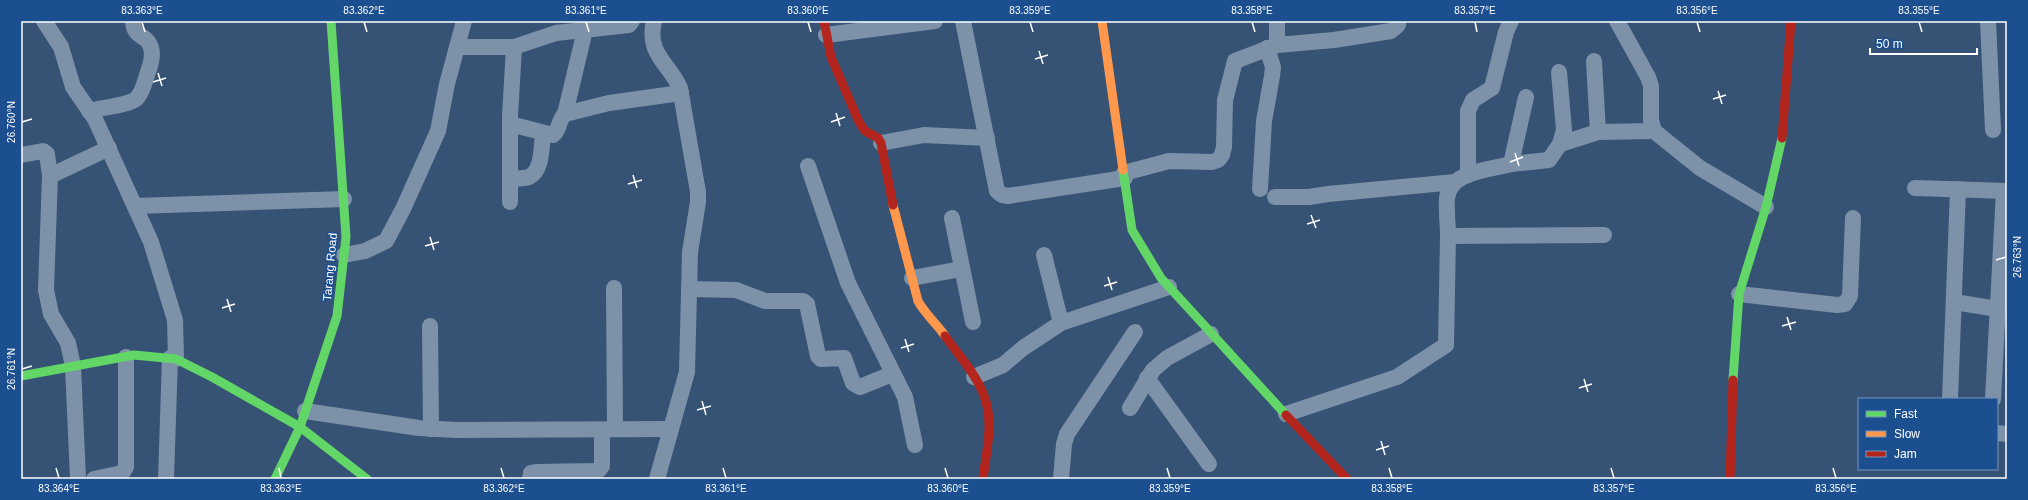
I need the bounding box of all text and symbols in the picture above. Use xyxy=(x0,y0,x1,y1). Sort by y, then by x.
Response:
text: 83.363°E xyxy=(121,5,163,16)
text: 83.362°E xyxy=(343,5,385,16)
text: 83.361°E xyxy=(565,5,607,16)
text: 83.360°E xyxy=(787,5,829,16)
text: 83.359°E xyxy=(1009,5,1051,16)
text: 83.358°E xyxy=(1231,5,1273,16)
text: 83.357°E xyxy=(1454,5,1496,16)
text: 83.356°E xyxy=(1676,5,1718,16)
text: 83.355°E xyxy=(1898,5,1940,16)
scale bar xyxy=(1870,30,1977,56)
text: 50 m xyxy=(1876,37,1903,51)
text: 26.760°N xyxy=(6,101,17,143)
street label: Tarang Road xyxy=(320,232,340,302)
text: 26.763°N xyxy=(2012,236,2023,278)
text: 26.761°N xyxy=(6,348,17,390)
legend xyxy=(1858,398,1998,470)
text: Fast xyxy=(1894,407,1918,421)
text: Slow xyxy=(1894,427,1920,441)
text: Jam xyxy=(1894,447,1917,461)
text: 83.364°E xyxy=(38,483,80,494)
text: 83.363°E xyxy=(260,483,302,494)
text: 83.362°E xyxy=(483,483,525,494)
text: 83.361°E xyxy=(705,483,747,494)
text: 83.360°E xyxy=(927,483,969,494)
text: 83.359°E xyxy=(1149,483,1191,494)
text: 83.358°E xyxy=(1371,483,1413,494)
text: 83.357°E xyxy=(1593,483,1635,494)
text: 83.356°E xyxy=(1815,483,1857,494)

